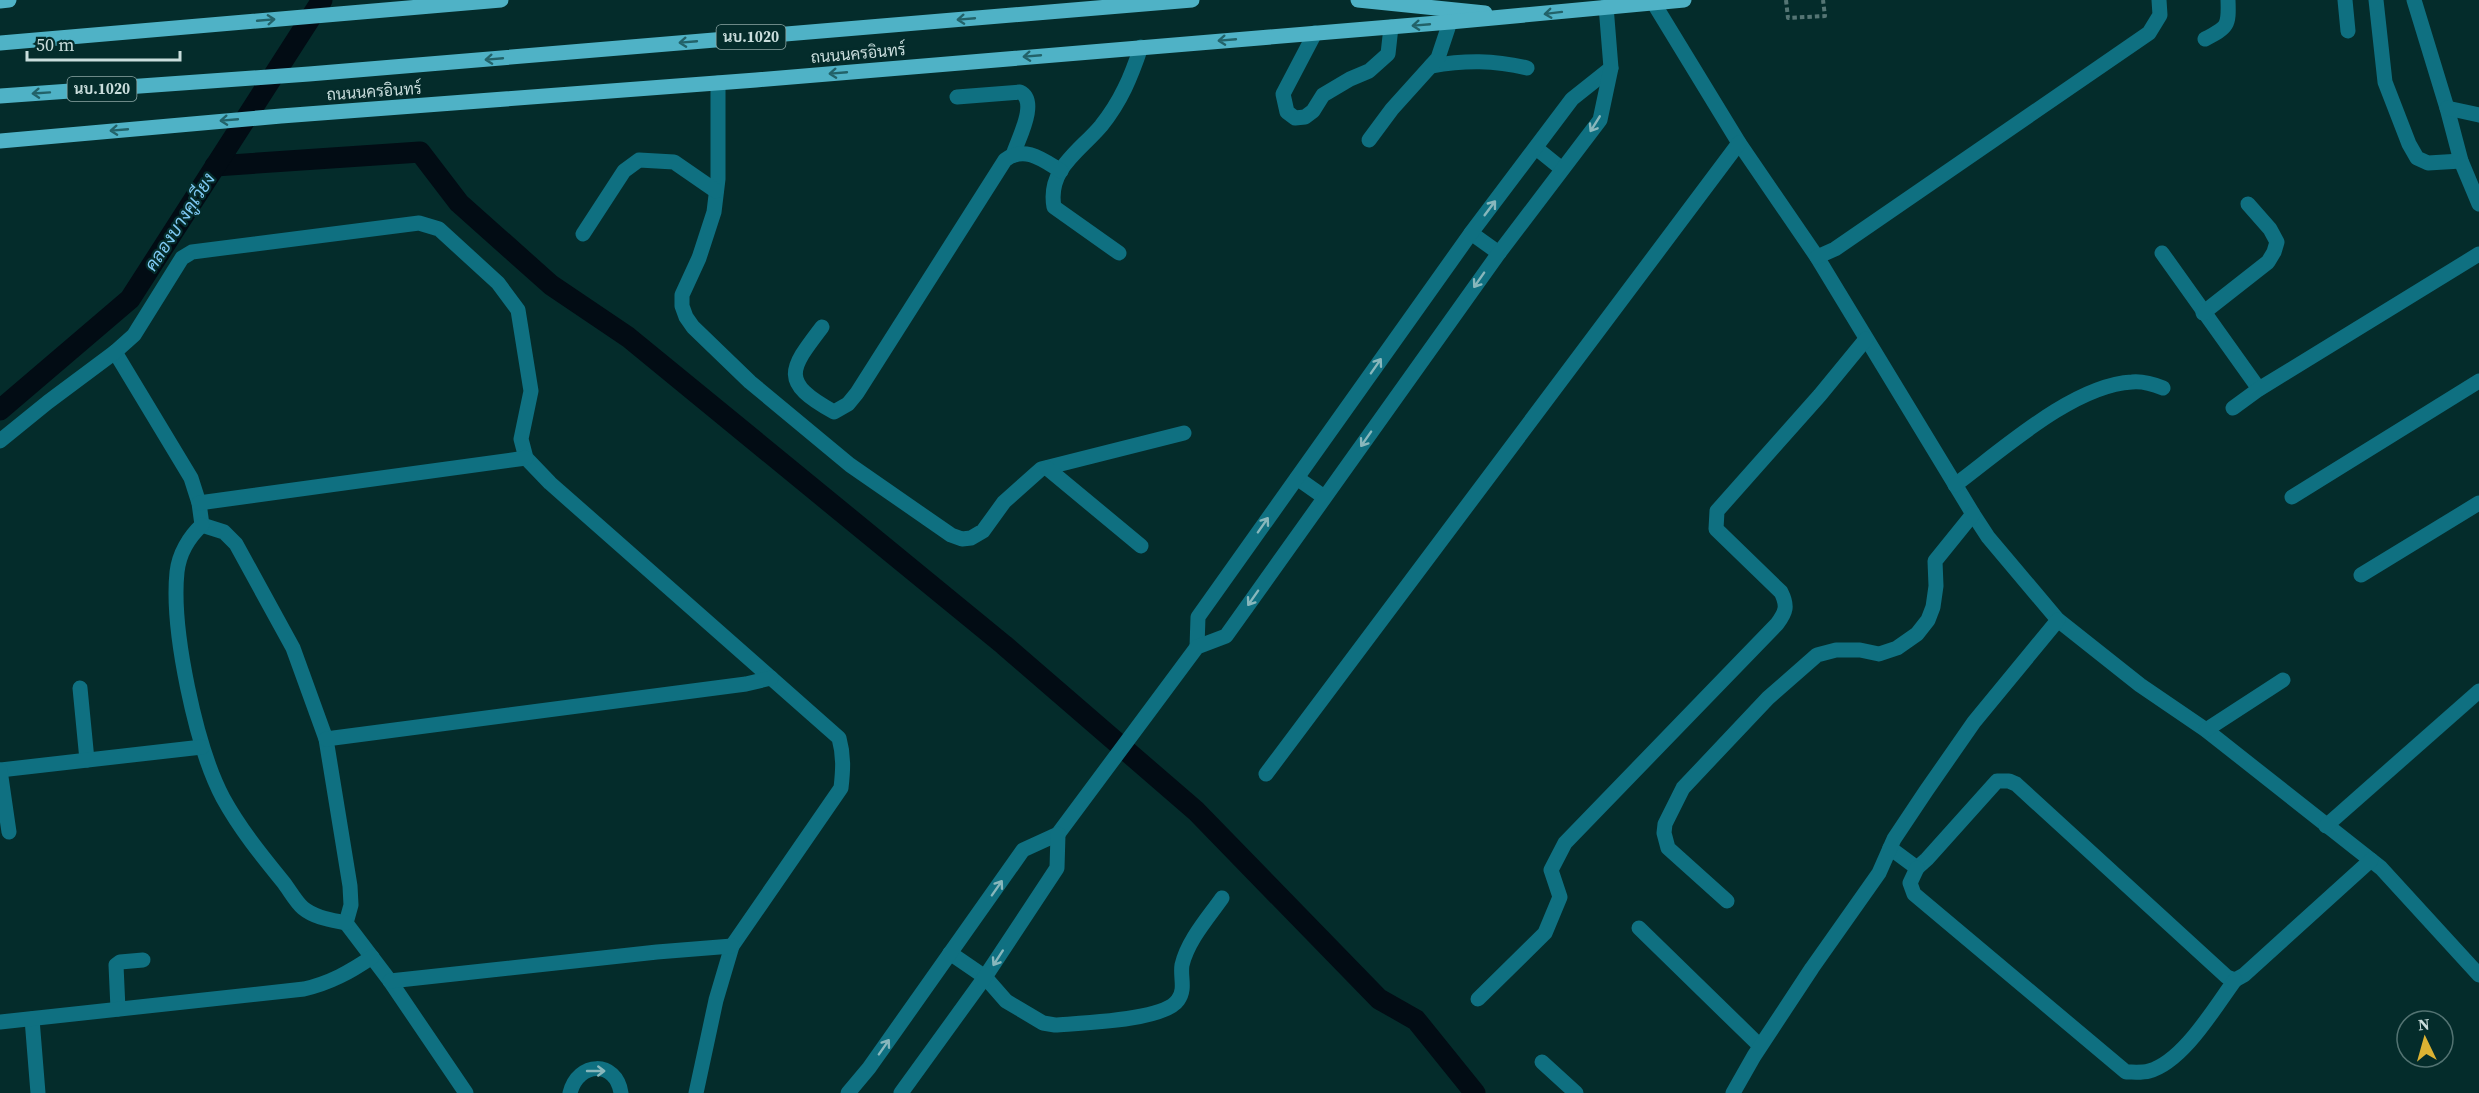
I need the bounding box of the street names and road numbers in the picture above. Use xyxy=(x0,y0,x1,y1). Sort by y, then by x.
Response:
road number: นบ.1020 xyxy=(716,25,786,49)
street label: ถนนนครอินทร์ xyxy=(810,37,907,68)
street label: ถนนนครอินทร์ xyxy=(326,76,422,105)
road number: นบ.1020 xyxy=(68,77,136,101)

